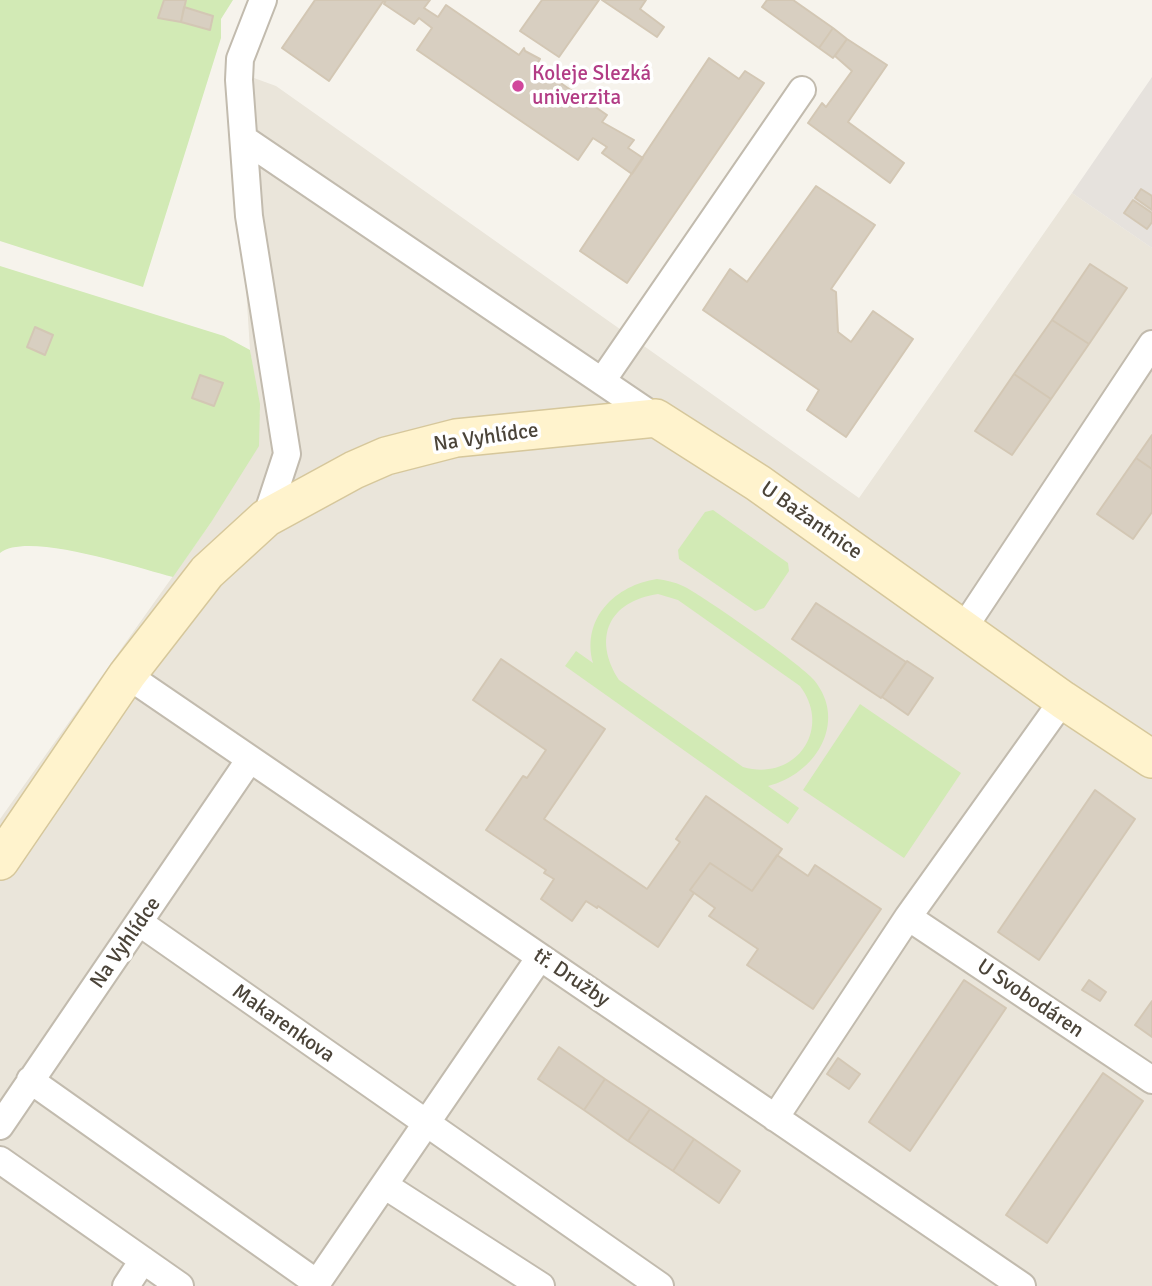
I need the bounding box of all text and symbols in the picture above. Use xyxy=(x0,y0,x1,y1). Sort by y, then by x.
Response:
place label: Koleje Slezká univerzita xyxy=(532,61,651,111)
marker: Koleje Slezká univerzita xyxy=(510,78,526,94)
street label: Na Vyhlídce xyxy=(432,418,540,458)
street label: U Bažantnice xyxy=(755,477,867,565)
street label: Na Vyhlídce xyxy=(85,893,167,993)
street label: tř. Družby xyxy=(528,943,614,1013)
street label: U Svobodáren xyxy=(972,954,1088,1044)
street label: Makarenkova xyxy=(227,980,339,1068)

